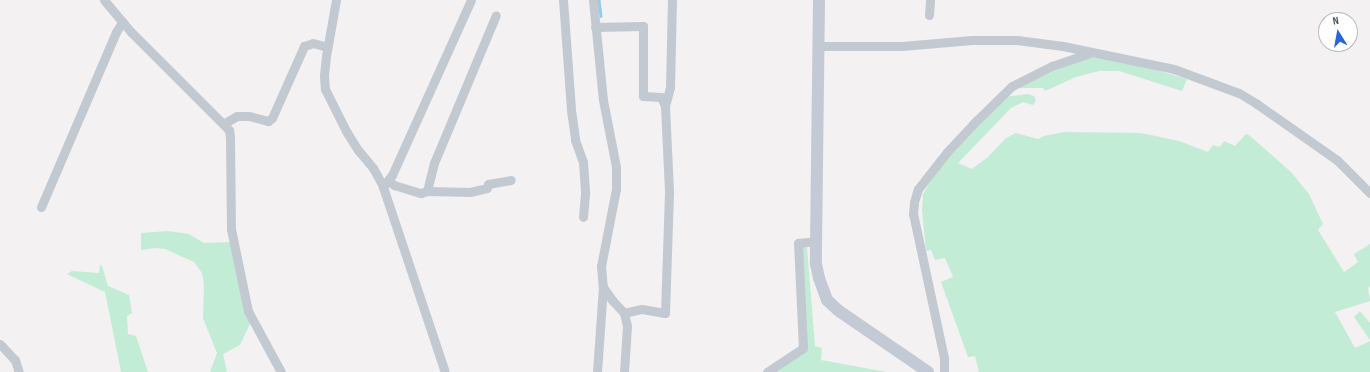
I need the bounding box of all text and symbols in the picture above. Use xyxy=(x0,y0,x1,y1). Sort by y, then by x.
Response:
north arrow xyxy=(1318,12,1358,52)
text: N xyxy=(1332,14,1340,28)

